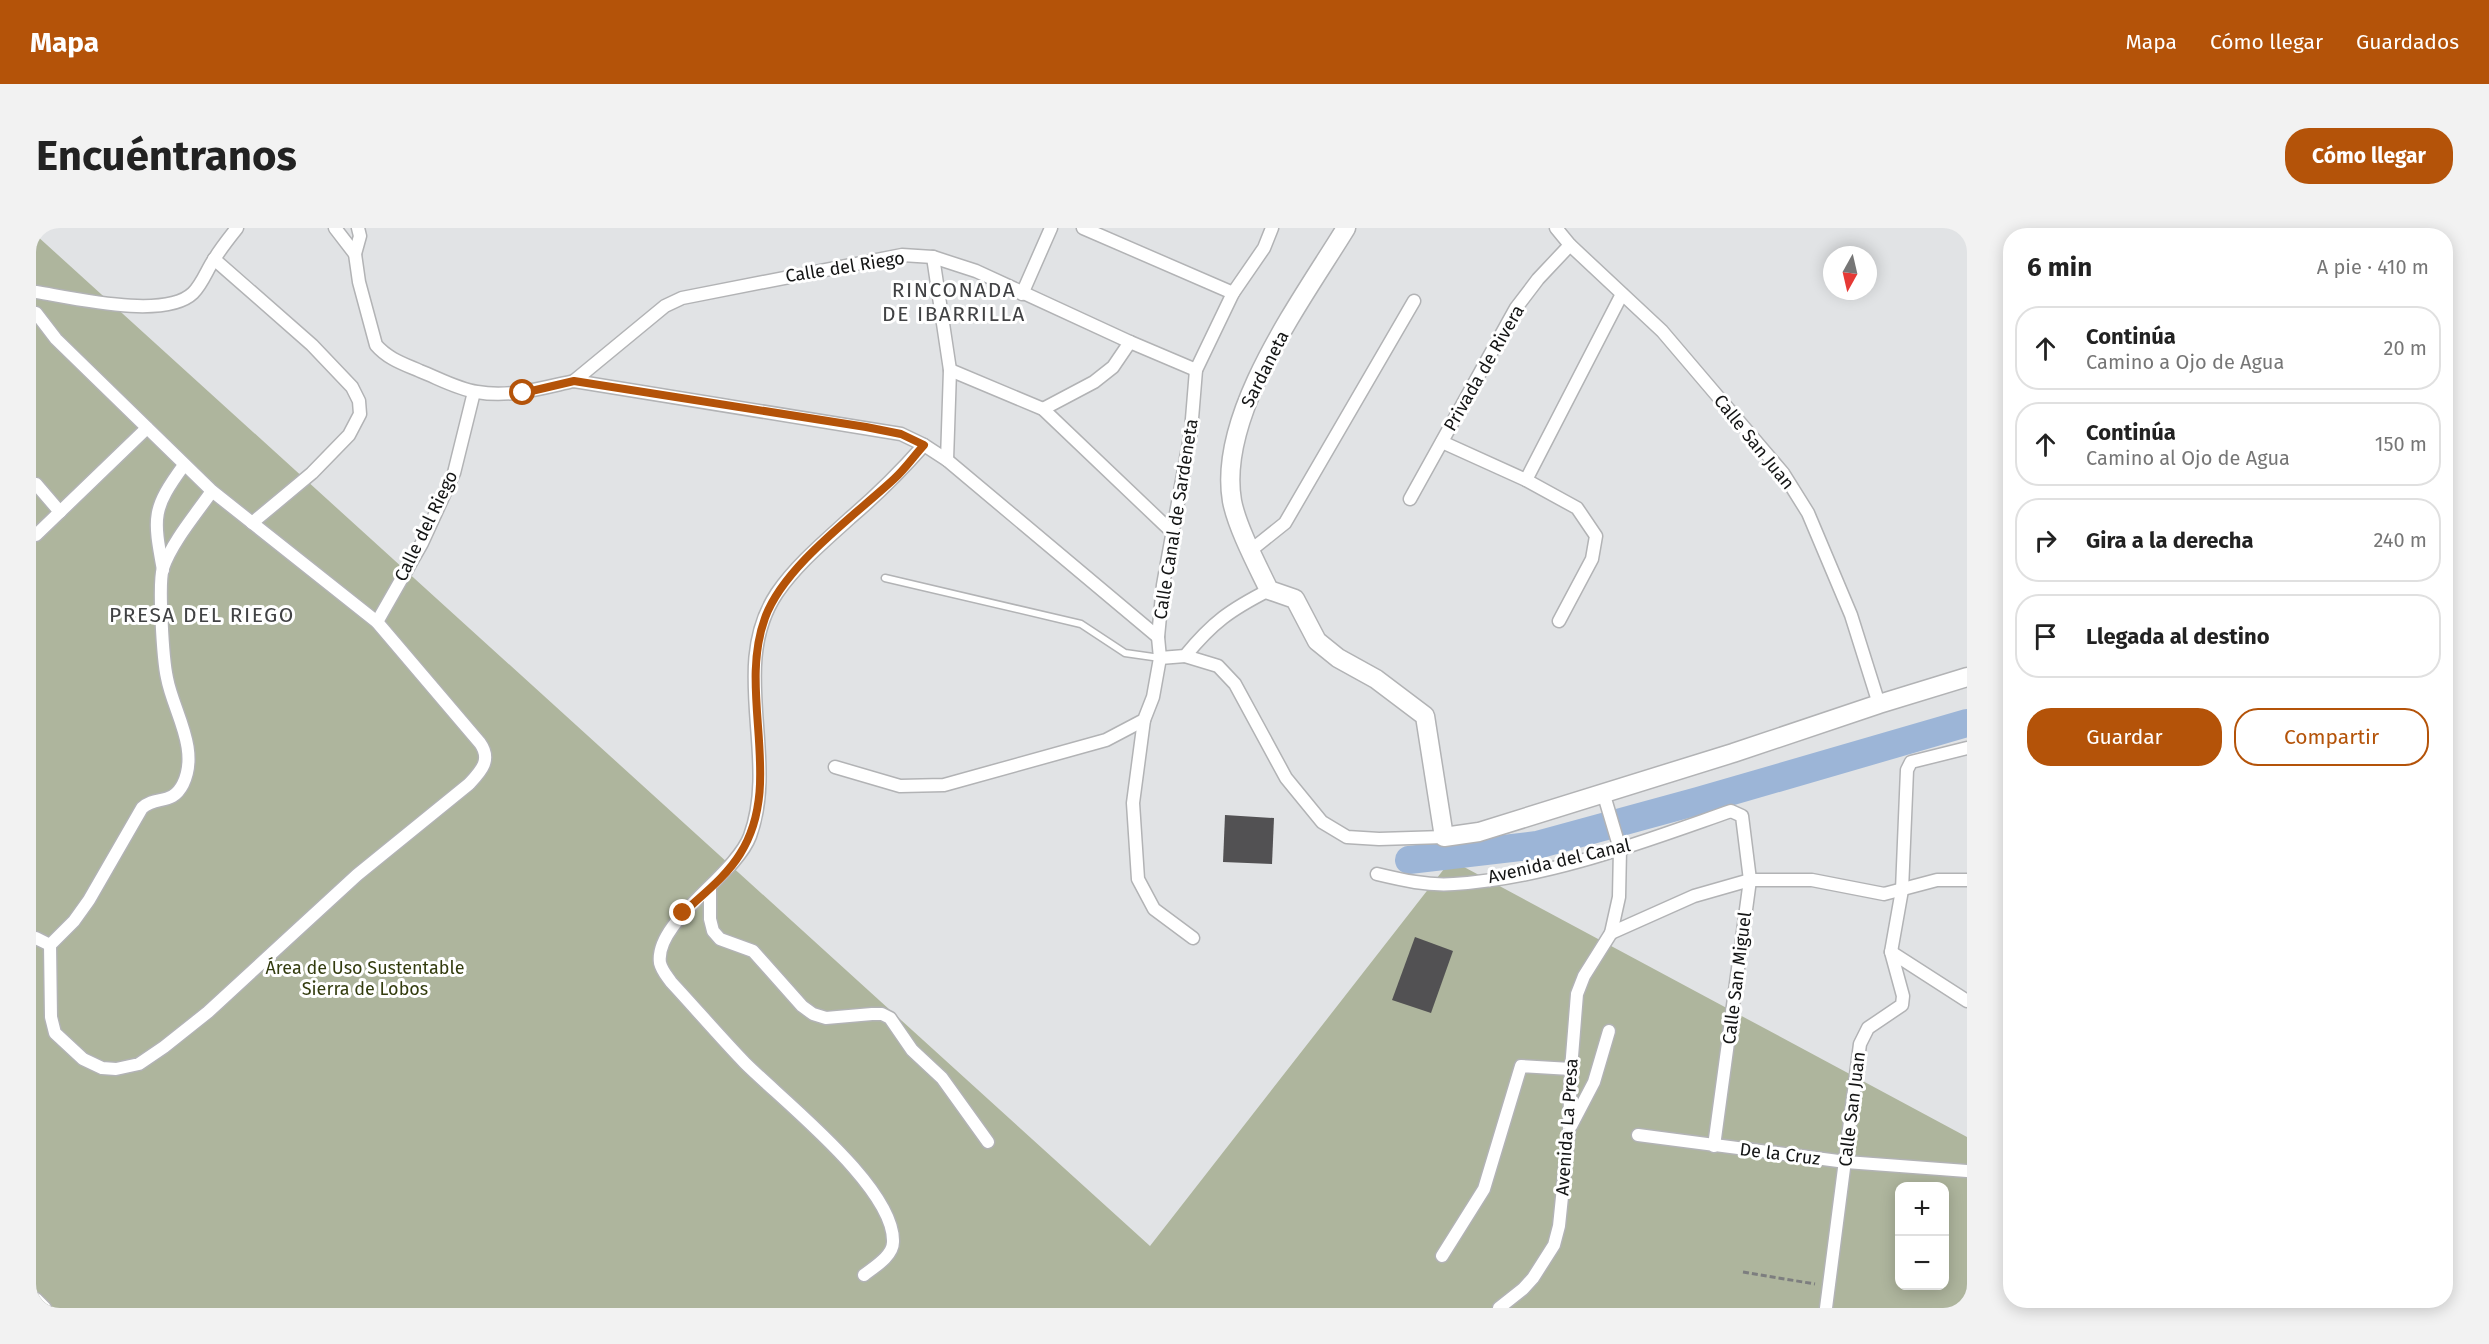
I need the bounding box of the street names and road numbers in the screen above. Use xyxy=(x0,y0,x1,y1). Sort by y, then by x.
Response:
street label: Calle del Riego xyxy=(784,247,906,287)
street label: Privada de Rivera xyxy=(1439,301,1529,435)
street label: Sardaneta xyxy=(1236,327,1294,411)
street label: Calle San Juan xyxy=(1709,390,1799,494)
street label: Calle Canal de Sardeneta xyxy=(1149,417,1203,621)
street label: Calle del Riego xyxy=(390,467,462,585)
street label: Avenida del Canal xyxy=(1486,834,1632,888)
street label: Calle San Miguel xyxy=(1718,911,1756,1045)
street label: Calle San Juan xyxy=(1834,1050,1870,1168)
street label: Avenida La Presa xyxy=(1551,1058,1583,1196)
street label: De la Cruz xyxy=(1738,1138,1822,1170)

